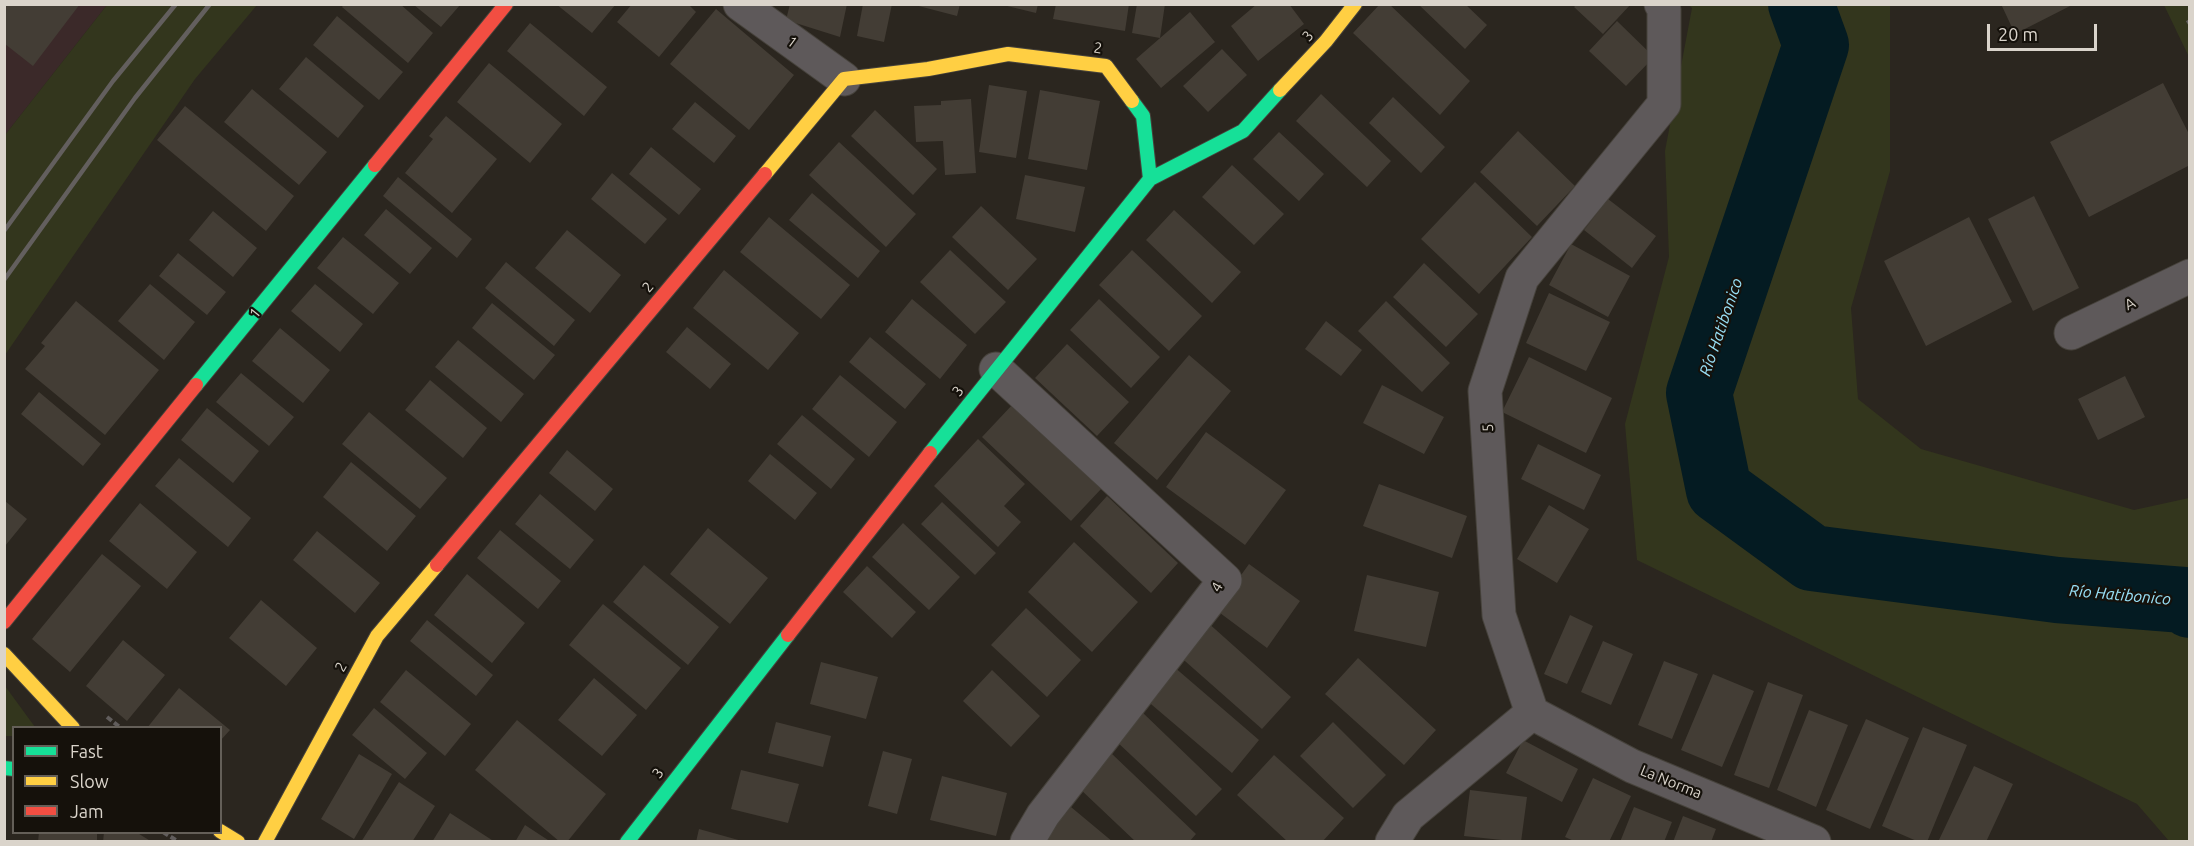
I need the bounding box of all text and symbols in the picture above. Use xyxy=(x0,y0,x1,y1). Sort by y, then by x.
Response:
scale bar xyxy=(1990,12,2100,50)
text: 20 m xyxy=(1998,24,2038,44)
street label: 3 xyxy=(1298,27,1318,45)
street label: 1 xyxy=(783,32,801,52)
street label: 2 xyxy=(1092,38,1104,58)
water label: Río Hatibonico xyxy=(1695,276,1747,378)
street label: 2 xyxy=(638,278,658,296)
street label: A xyxy=(2122,294,2138,314)
street label: 1 xyxy=(245,304,265,322)
street label: 3 xyxy=(948,382,968,400)
street label: 5 xyxy=(1479,423,1497,433)
street label: 4 xyxy=(1207,579,1227,595)
water label: Río Hatibonico xyxy=(2068,581,2172,609)
street label: 2 xyxy=(331,659,351,675)
legend xyxy=(12,726,222,834)
text: Fast xyxy=(70,741,103,761)
street label: La Norma xyxy=(1638,762,1704,802)
street label: 3 xyxy=(648,764,668,782)
text: Slow xyxy=(70,771,109,791)
text: Jam xyxy=(70,801,104,821)

